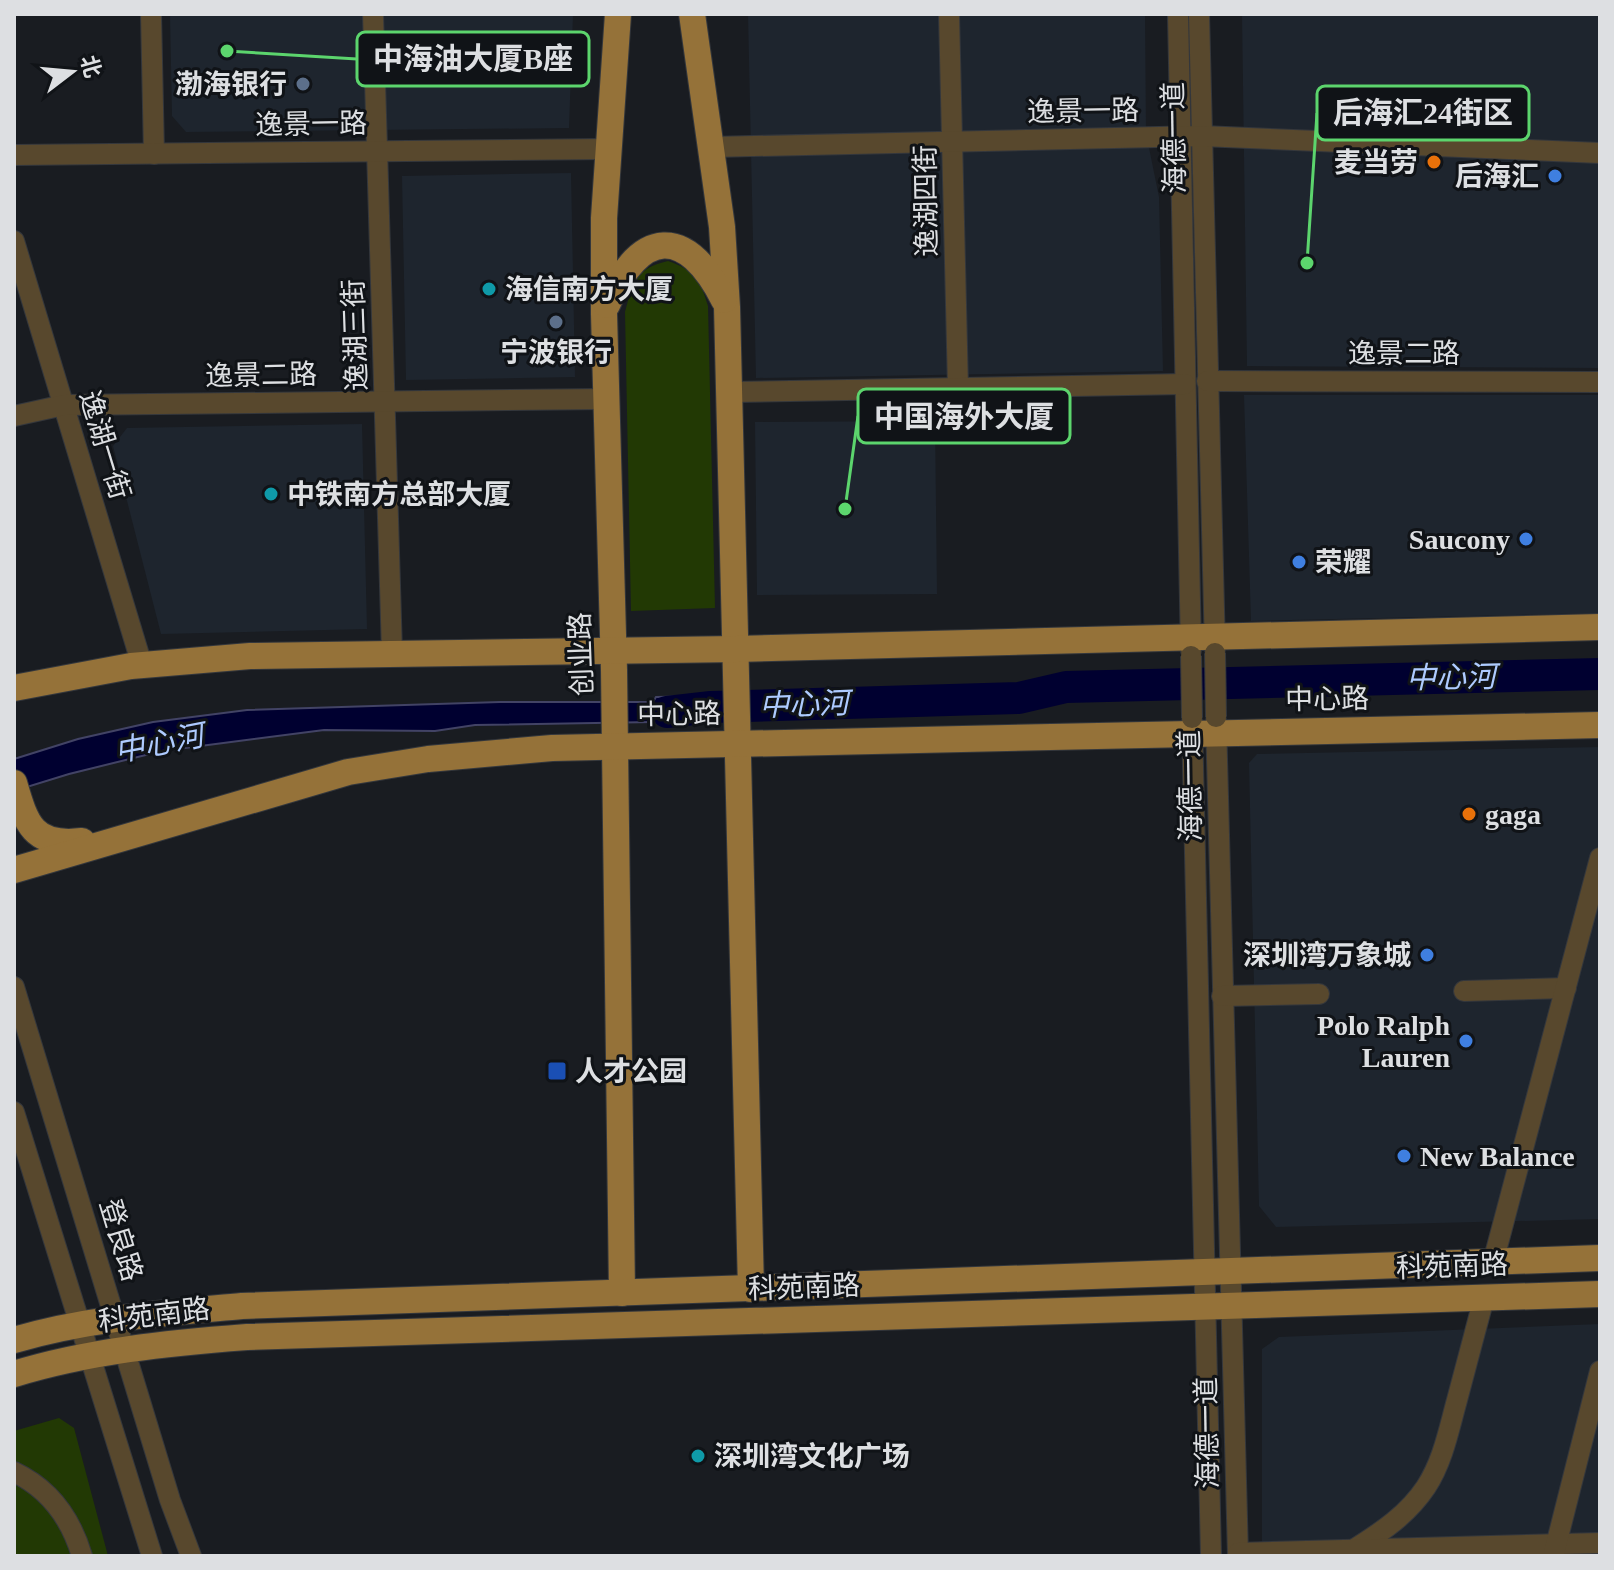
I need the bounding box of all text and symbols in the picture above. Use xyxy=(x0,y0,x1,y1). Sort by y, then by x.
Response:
north arrow xyxy=(32,32,112,112)
callout: 中海油大厦B座 xyxy=(357,32,589,86)
text: 中海油大厦B座 xyxy=(373,42,573,75)
text: 北 xyxy=(76,53,106,81)
place label: 渤海银行 xyxy=(175,69,287,100)
marker: 渤海银行 xyxy=(294,75,312,93)
street label: 海德一道 xyxy=(1158,82,1190,194)
callout: 后海汇24街区 xyxy=(1317,86,1529,140)
street label: 逸景一路 xyxy=(1027,95,1139,127)
text: 后海汇24街区 xyxy=(1333,96,1513,129)
street label: 逸景一路 xyxy=(255,108,367,140)
street label: 逸湖四街 xyxy=(910,145,942,257)
place label: 麦当劳 xyxy=(1334,147,1418,178)
marker: 麦当劳 xyxy=(1425,153,1443,171)
place label: 后海汇 xyxy=(1455,161,1539,192)
marker: 后海汇 xyxy=(1546,167,1564,185)
place label: 海信南方大厦 xyxy=(505,274,673,305)
street label: 逸湖三街 xyxy=(338,278,372,392)
marker: 海信南方大厦 xyxy=(480,280,498,298)
marker: 宁波银行 xyxy=(547,313,565,331)
place label: 宁波银行 xyxy=(500,337,612,368)
street label: 逸景二路 xyxy=(1348,338,1460,369)
street label: 逸景二路 xyxy=(205,359,317,391)
street label: 逸湖一街 xyxy=(74,387,136,503)
callout: 中国海外大厦 xyxy=(858,389,1070,443)
text: 中国海外大厦 xyxy=(874,400,1054,433)
place label: 中铁南方总部大厦 xyxy=(287,479,511,510)
marker: 中铁南方总部大厦 xyxy=(262,485,280,503)
place label: Saucony xyxy=(1409,524,1510,555)
marker: Saucony xyxy=(1517,530,1535,548)
place label: 荣耀 xyxy=(1315,547,1371,578)
marker: 荣耀 xyxy=(1290,553,1308,571)
street label: 创业路 xyxy=(564,611,598,697)
water label: 中心河 xyxy=(1406,660,1501,694)
street label: 中心路 xyxy=(1285,683,1369,715)
water label: 中心河 xyxy=(758,686,855,722)
street label: 中心路 xyxy=(637,698,721,730)
water label: 中心河 xyxy=(112,717,211,768)
street label: 海德一道 xyxy=(1174,730,1206,842)
place label: gaga xyxy=(1485,799,1541,830)
marker: gaga xyxy=(1460,805,1478,823)
place label: 深圳湾万象城 xyxy=(1243,940,1411,971)
marker: 深圳湾万象城 xyxy=(1418,946,1436,964)
place label: Polo Ralph Lauren xyxy=(1317,1010,1450,1073)
marker: Polo Ralph Lauren xyxy=(1457,1032,1475,1050)
place label: 人才公园 xyxy=(575,1056,687,1087)
marker: 人才公园 xyxy=(546,1060,568,1082)
place label: New Balance xyxy=(1420,1141,1575,1172)
marker: New Balance xyxy=(1395,1147,1413,1165)
street label: 登良路 xyxy=(94,1195,148,1285)
street label: 科苑南路 xyxy=(1395,1249,1509,1283)
street label: 科苑南路 xyxy=(747,1270,861,1304)
street label: 科苑南路 xyxy=(97,1293,211,1337)
street label: 海德一道 xyxy=(1191,1377,1223,1489)
place label: 深圳湾文化广场 xyxy=(714,1441,910,1472)
marker: 深圳湾文化广场 xyxy=(689,1447,707,1465)

